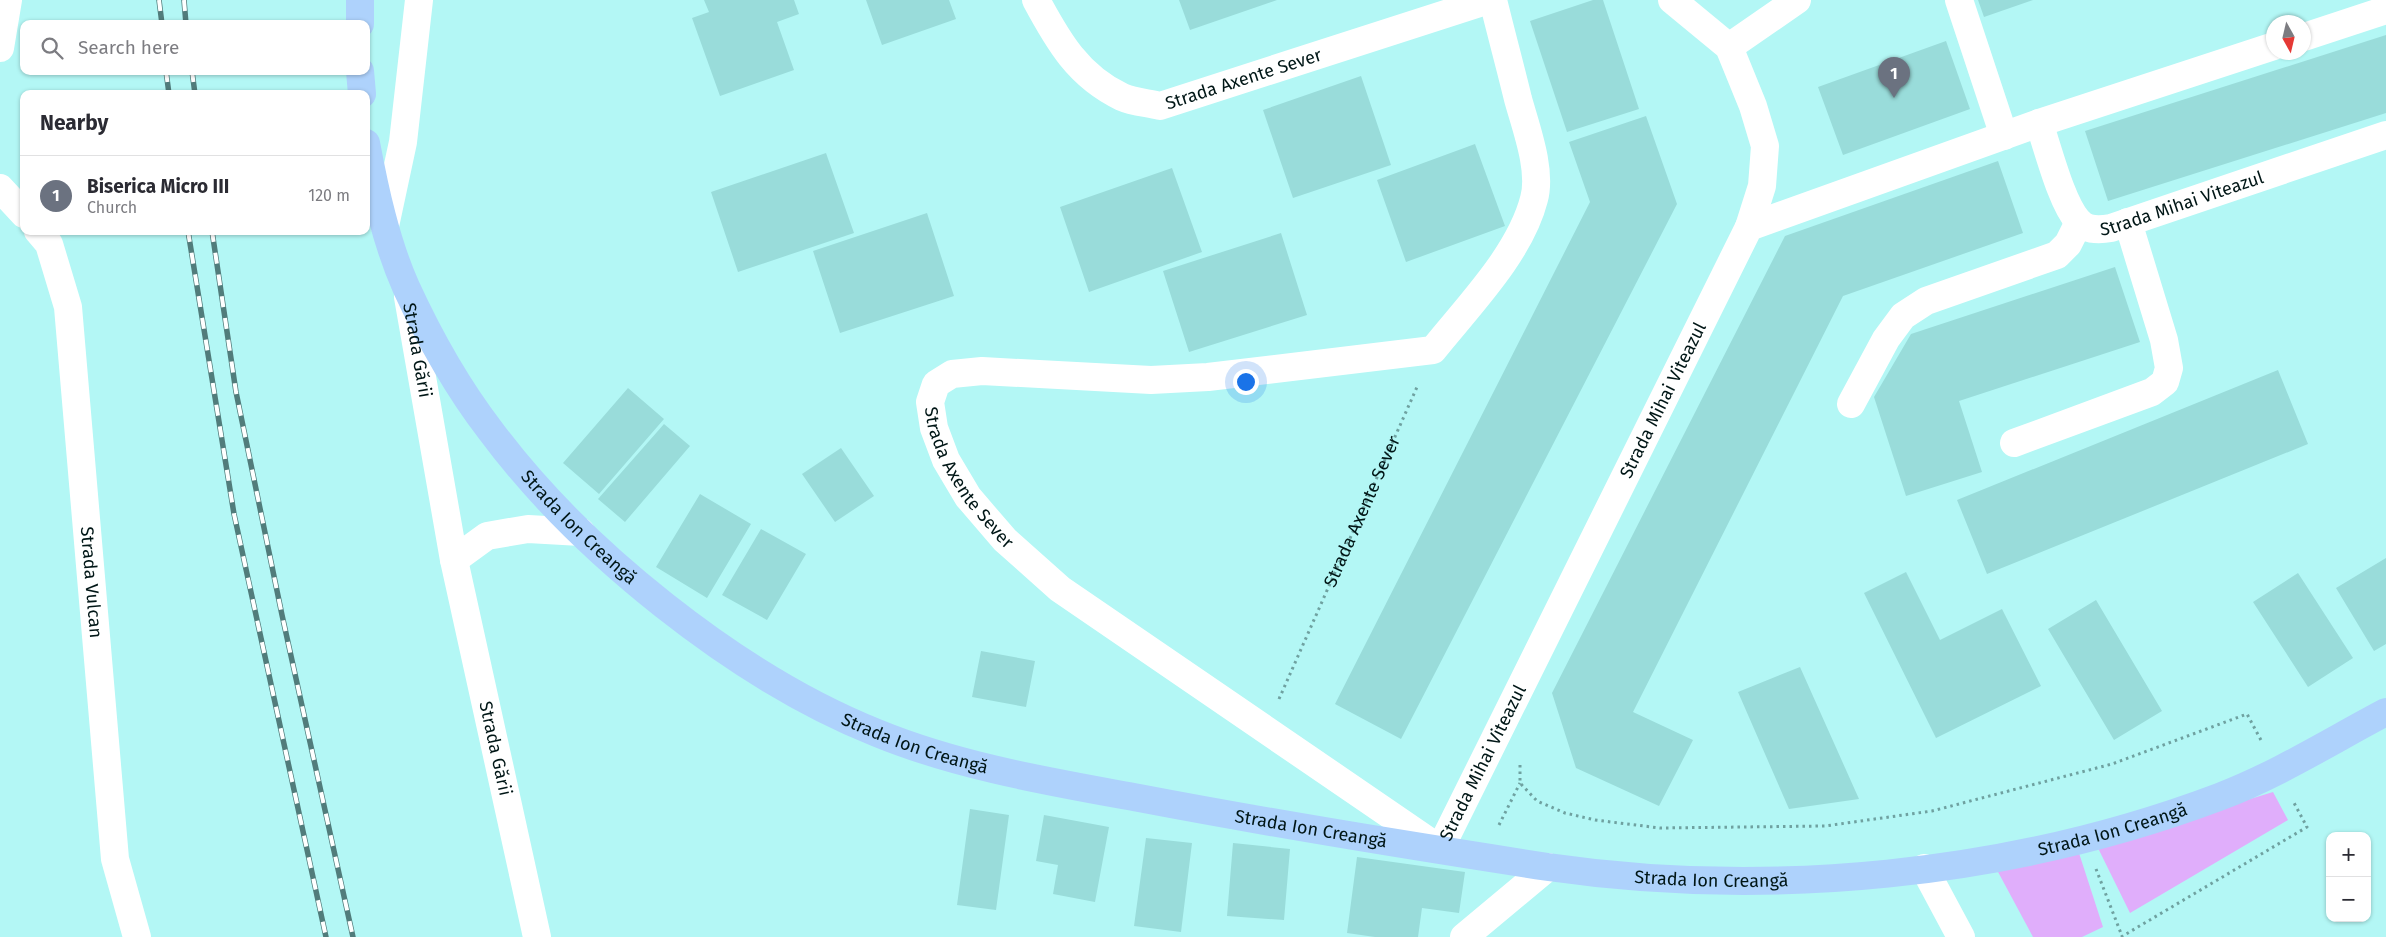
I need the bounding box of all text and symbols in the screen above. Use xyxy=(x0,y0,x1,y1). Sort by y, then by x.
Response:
north arrow xyxy=(2266,15,2311,60)
search box xyxy=(20,20,370,75)
icon: search xyxy=(38,34,66,62)
text: Search here xyxy=(78,36,179,59)
street label: Strada Axente Sever xyxy=(1163,44,1324,115)
pin: 1 xyxy=(1878,57,1910,98)
text: Nearby xyxy=(40,110,108,136)
street label: Strada Mihai Viteazul xyxy=(2099,166,2266,240)
text: Biserica Micro III xyxy=(87,175,229,198)
text: 1 xyxy=(52,186,60,205)
text: 120 m xyxy=(308,186,350,205)
text: Church xyxy=(87,198,137,217)
street label: Strada Gării xyxy=(398,301,436,399)
street label: Strada Mihai Viteazul xyxy=(1615,319,1711,482)
your location xyxy=(1233,369,1259,395)
street label: Strada Axente Sever xyxy=(920,405,1018,553)
street label: Strada Axente Sever xyxy=(1319,432,1405,591)
street label: Strada Ion Creangă xyxy=(516,466,641,589)
street label: Strada Vulcan xyxy=(76,525,107,639)
street label: Strada Mihai Viteazul xyxy=(1435,681,1531,845)
street label: Strada Gării xyxy=(474,699,517,798)
street label: Strada Ion Creangă xyxy=(838,708,990,779)
street label: Strada Ion Creangă xyxy=(2036,798,2190,861)
street label: Strada Ion Creangă xyxy=(1233,805,1389,852)
map controls xyxy=(2326,832,2371,922)
button: + xyxy=(2326,832,2371,877)
street label: Strada Ion Creangă xyxy=(1634,866,1789,892)
button: − xyxy=(2326,877,2371,922)

